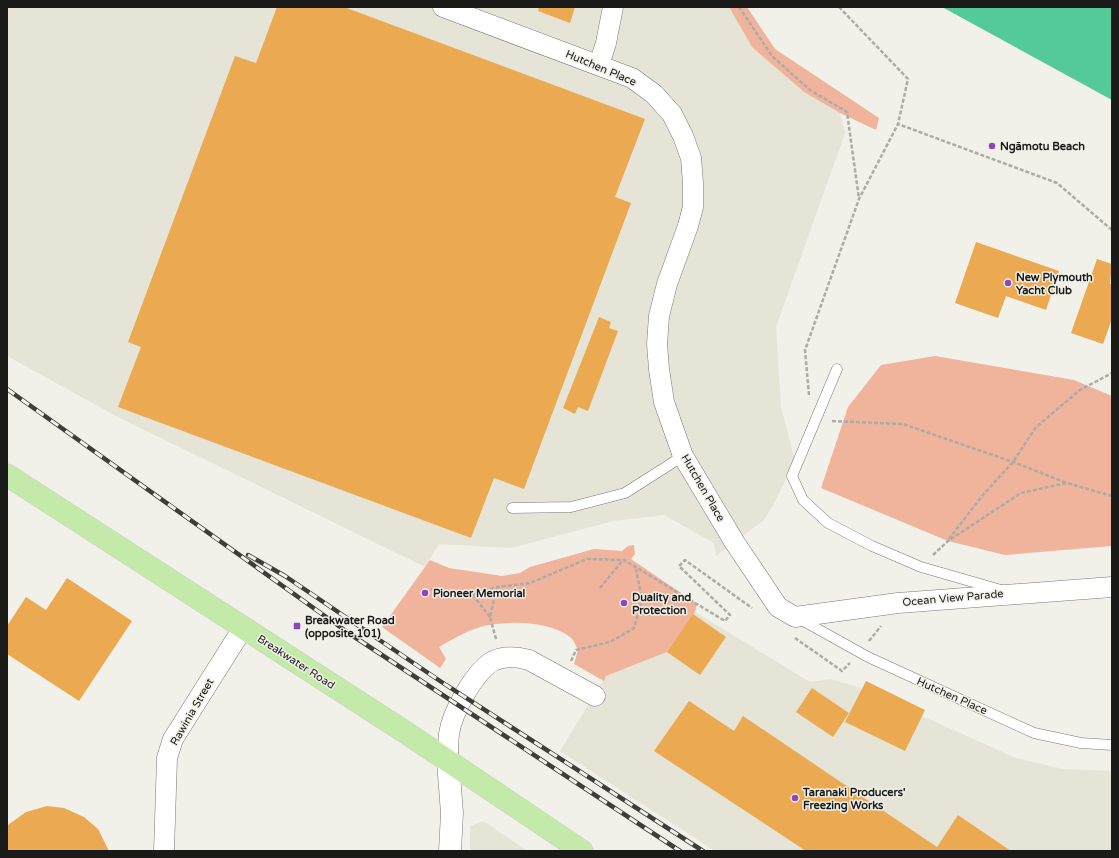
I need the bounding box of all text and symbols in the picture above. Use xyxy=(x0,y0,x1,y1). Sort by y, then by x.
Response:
street label: Hutchen Place xyxy=(564,47,638,89)
place label: Ngāmotu Beach xyxy=(1000,140,1085,154)
marker: Ngāmotu Beach xyxy=(987,141,997,151)
place label: New Plymouth Yacht Club xyxy=(1016,271,1093,297)
marker: New Plymouth Yacht Club xyxy=(1003,278,1013,288)
street label: Hutchen Place xyxy=(678,452,728,524)
place label: Pioneer Memorial xyxy=(433,587,526,600)
street label: Ocean View Parade xyxy=(902,587,1004,609)
marker: Pioneer Memorial xyxy=(420,588,430,598)
place label: Duality and Protection xyxy=(632,591,691,617)
marker: Duality and Protection xyxy=(619,598,629,608)
place label: Breakwater Road (opposite 101) xyxy=(305,614,395,641)
marker: Breakwater Road (opposite 101) xyxy=(292,621,302,631)
street label: Breakwater Road xyxy=(255,632,337,692)
street label: Hutchen Place xyxy=(915,675,989,717)
street label: Rawinia Street xyxy=(168,676,216,748)
place label: Taranaki Producers' Freezing Works xyxy=(802,786,906,813)
marker: Taranaki Producers' Freezing Works xyxy=(790,793,800,803)

